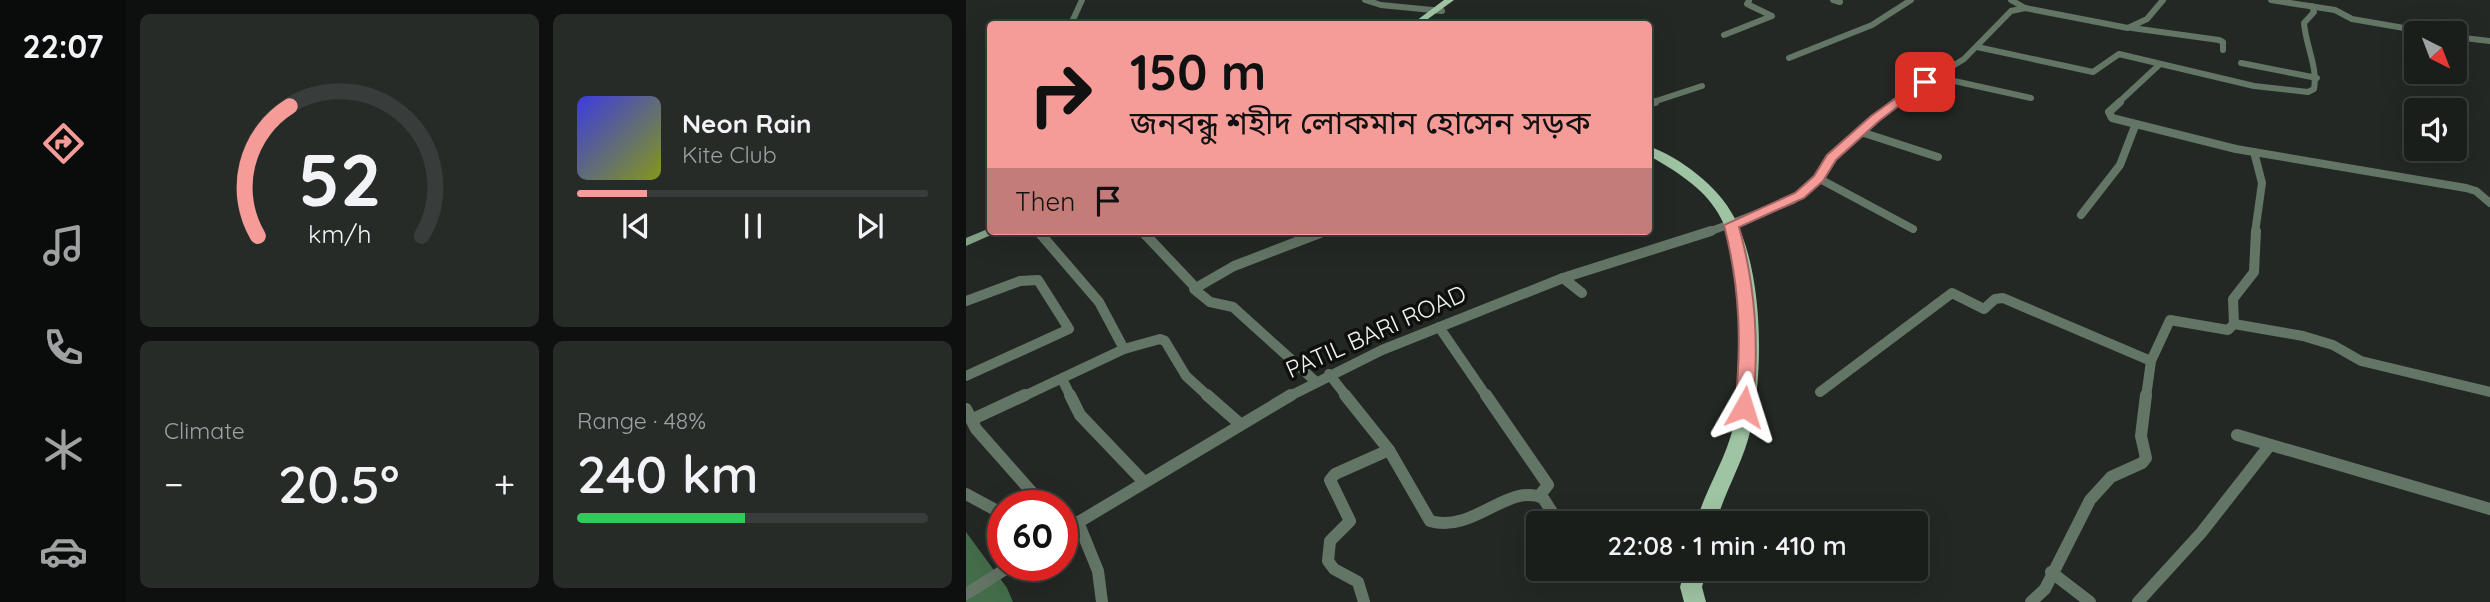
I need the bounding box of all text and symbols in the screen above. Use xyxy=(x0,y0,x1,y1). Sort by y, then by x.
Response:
north arrow xyxy=(2404,21,2468,84)
map controls xyxy=(2404,21,2467,161)
text: 22:07 xyxy=(22,26,104,66)
text: 150 m xyxy=(1130,41,1266,102)
icon: right xyxy=(1015,49,1106,140)
pin xyxy=(1895,52,1955,112)
icon: arrive xyxy=(1906,63,1944,101)
button: sound xyxy=(2404,98,2467,161)
text: জনবন্ধু শহীদ লোকমান হোসেন সড়ক xyxy=(1130,102,1590,142)
text: Neon Rain xyxy=(682,107,811,140)
icon: directions xyxy=(39,119,88,168)
text: 52 xyxy=(298,134,381,225)
text: Kite Club xyxy=(682,140,777,169)
icon: arrive xyxy=(1089,182,1127,220)
text: Then xyxy=(1015,185,1075,218)
icon: previous xyxy=(617,207,655,245)
icon: pause xyxy=(734,207,772,245)
icon: next xyxy=(851,207,889,245)
text: km/h xyxy=(308,218,371,249)
icon: music xyxy=(39,221,88,270)
street label: PATIL BARI ROAD xyxy=(1281,278,1470,384)
icon: phone xyxy=(39,323,88,372)
position arrow xyxy=(1707,370,1781,444)
text: Range · 48% xyxy=(577,406,706,435)
text: Climate xyxy=(164,416,245,445)
icon: climate xyxy=(39,425,88,474)
text: 240 km xyxy=(577,441,758,506)
text: 20.5° xyxy=(278,451,399,516)
text: − xyxy=(164,460,184,508)
text: + xyxy=(494,460,515,508)
speed limit sign: 60 xyxy=(987,490,1078,581)
icon: car xyxy=(39,527,88,576)
text: 22:08 · 1 min · 410 m xyxy=(1607,529,1847,562)

